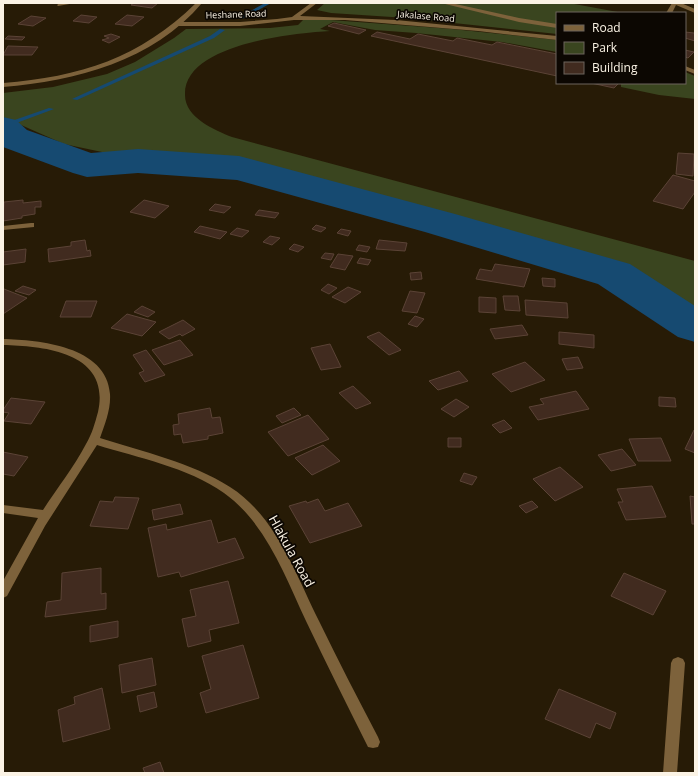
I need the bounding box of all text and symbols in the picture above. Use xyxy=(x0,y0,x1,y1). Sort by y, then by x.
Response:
street label: Heshane Road xyxy=(205,6,267,22)
street label: Jakalase Road xyxy=(396,7,455,25)
legend xyxy=(556,12,686,84)
text: Road xyxy=(592,19,621,36)
text: Park xyxy=(592,39,618,56)
text: Building xyxy=(592,59,638,76)
street label: Hlakula Road xyxy=(265,512,319,590)

